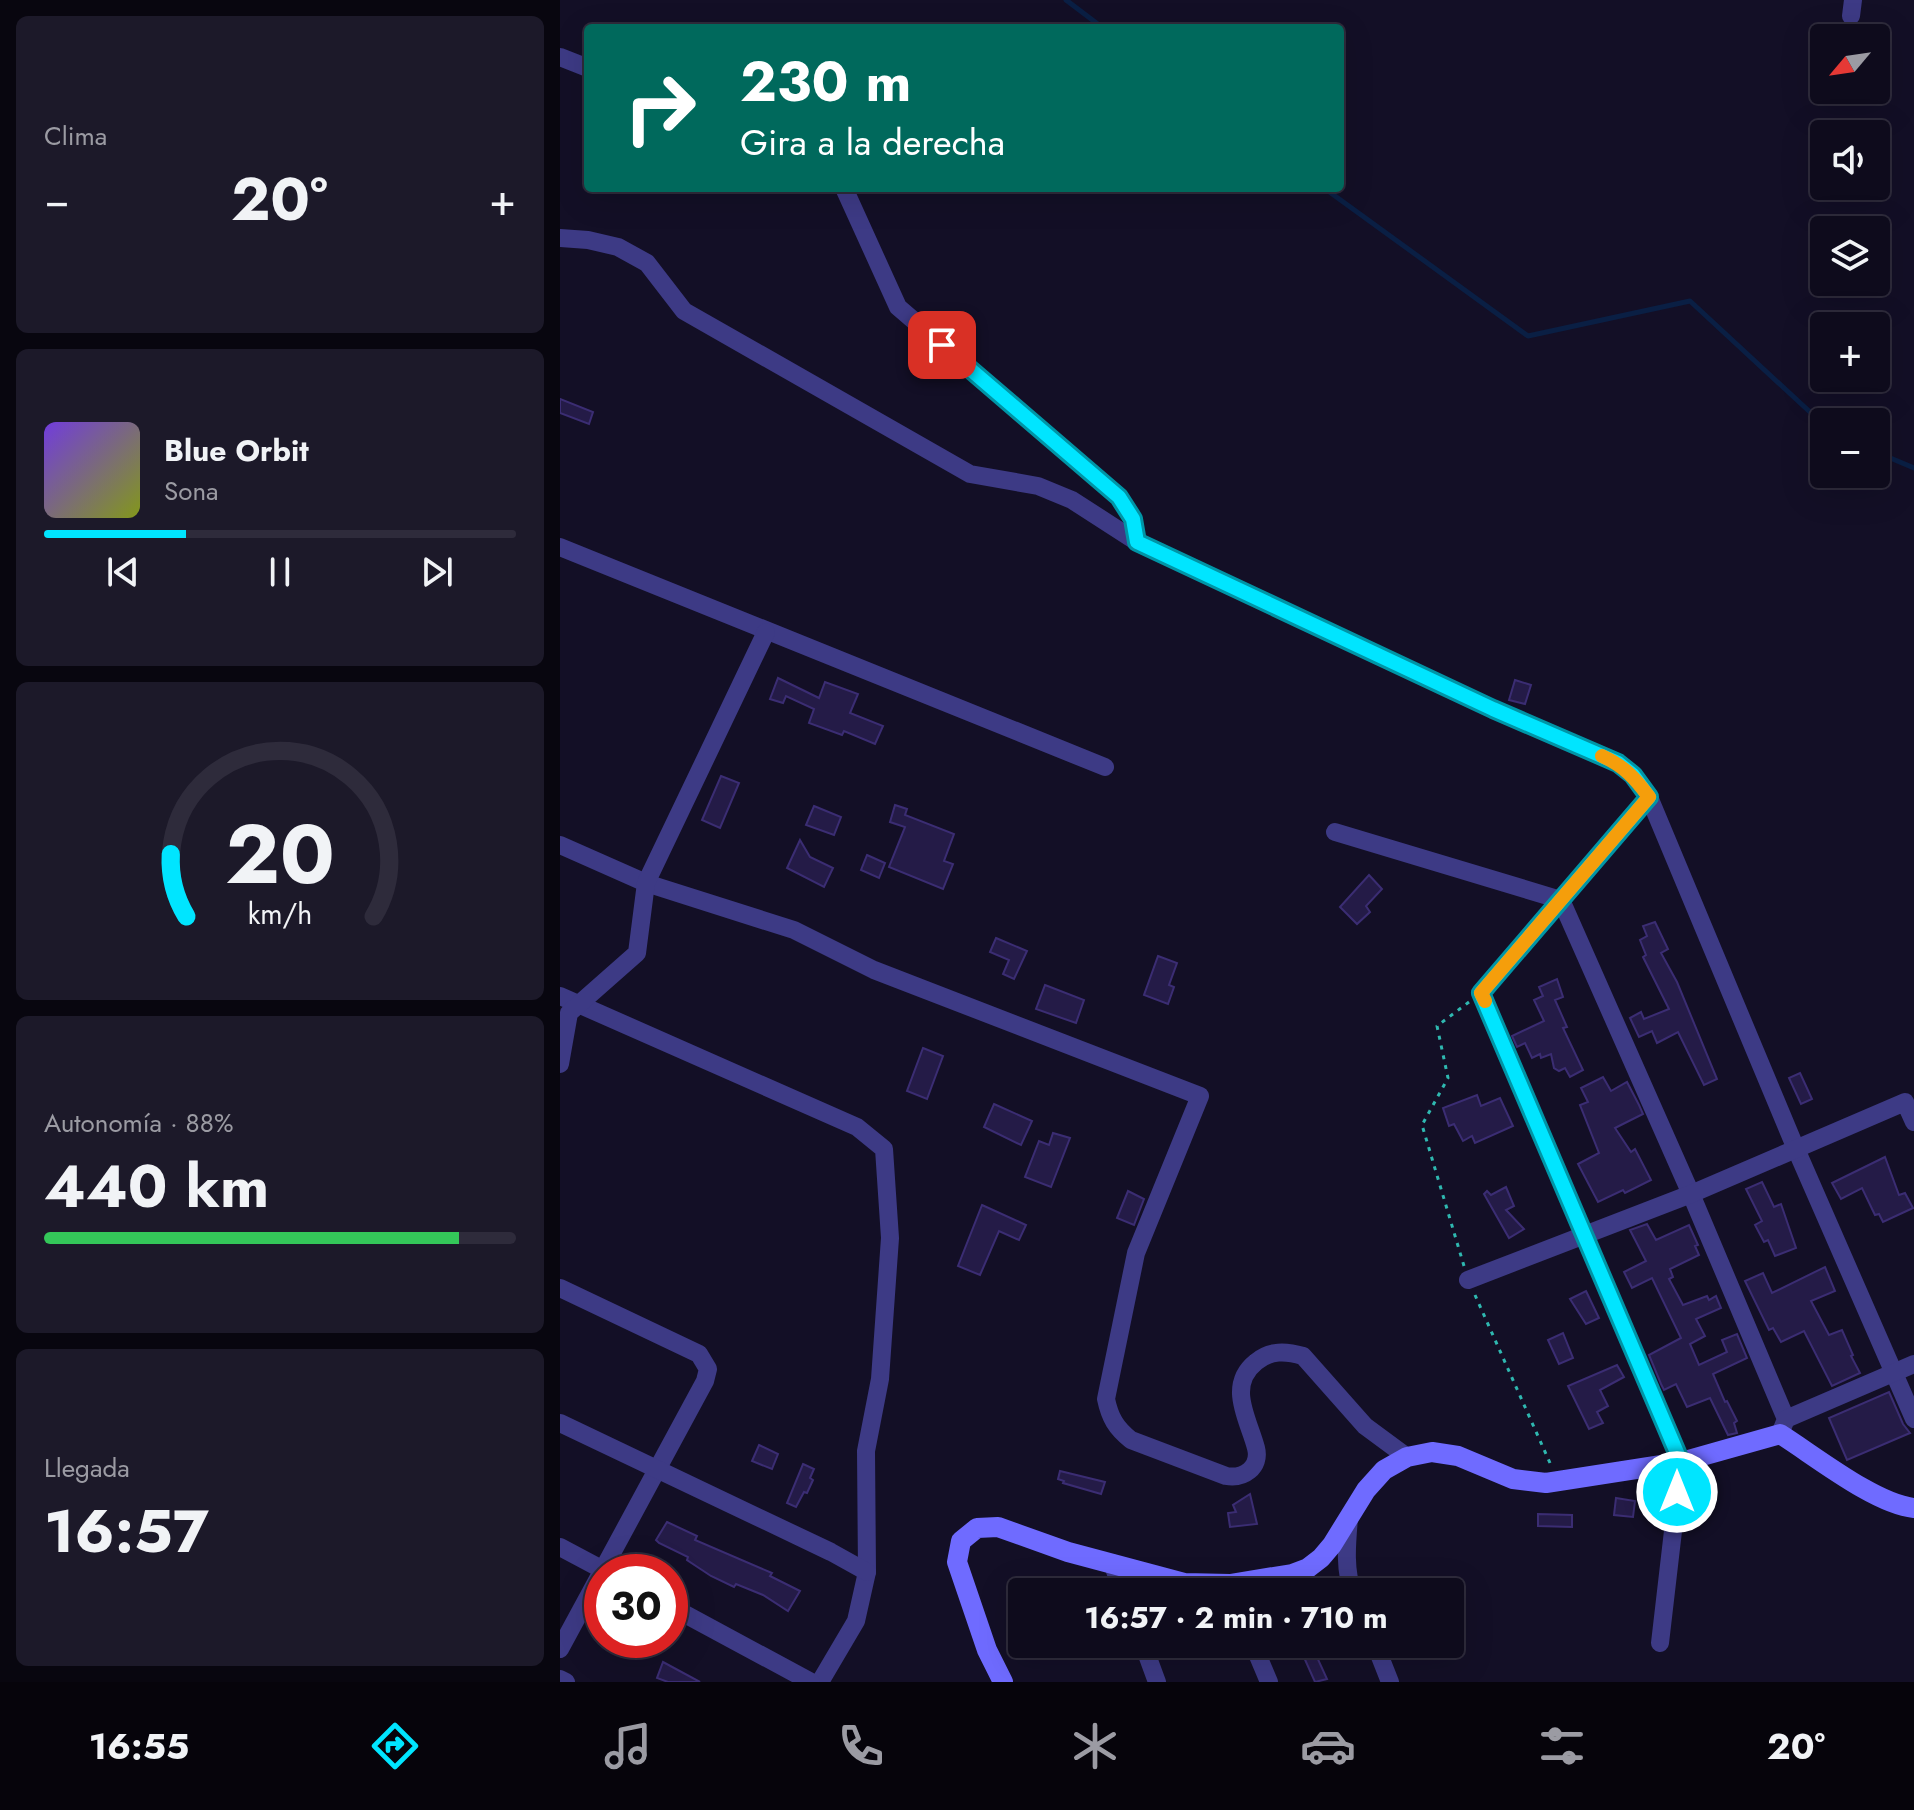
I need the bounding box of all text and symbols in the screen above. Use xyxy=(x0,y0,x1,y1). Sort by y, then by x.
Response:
north arrow xyxy=(1810,24,1890,104)
map controls xyxy=(1810,24,1890,488)
text: 230 m xyxy=(740,41,911,122)
icon: right xyxy=(608,56,712,160)
text: Gira a la derecha xyxy=(740,116,1005,168)
text: Clima xyxy=(44,117,107,155)
button: sound xyxy=(1810,120,1890,200)
text: 20° xyxy=(231,156,328,243)
text: − xyxy=(44,168,70,232)
text: + xyxy=(489,168,516,232)
button: layers xyxy=(1810,216,1890,296)
pin xyxy=(908,311,976,379)
button: + xyxy=(1810,312,1890,392)
icon: arrive xyxy=(920,323,964,367)
button: − xyxy=(1810,408,1890,488)
text: Blue Orbit xyxy=(164,429,309,472)
text: Sona xyxy=(164,472,219,510)
icon: previous xyxy=(101,550,145,594)
icon: pause xyxy=(258,550,302,594)
icon: next xyxy=(415,550,459,594)
text: 20 xyxy=(225,794,335,914)
text: km/h xyxy=(248,893,312,935)
text: Autonomía · 88% xyxy=(44,1104,233,1142)
text: 440 km xyxy=(44,1143,269,1230)
text: Llegada xyxy=(44,1449,130,1487)
position arrow xyxy=(1635,1450,1719,1534)
text: 16:57 xyxy=(44,1488,209,1575)
speed limit sign: 30 xyxy=(584,1554,688,1658)
text: 16:57 · 2 min · 710 m xyxy=(1084,1596,1388,1639)
icon: directions xyxy=(367,1718,423,1774)
icon: music xyxy=(600,1718,656,1774)
icon: phone xyxy=(833,1718,889,1774)
icon: climate xyxy=(1067,1718,1123,1774)
icon: car xyxy=(1300,1718,1356,1774)
icon: filters xyxy=(1534,1718,1590,1774)
text: 16:55 xyxy=(89,1720,189,1772)
text: 20° xyxy=(1767,1720,1825,1772)

